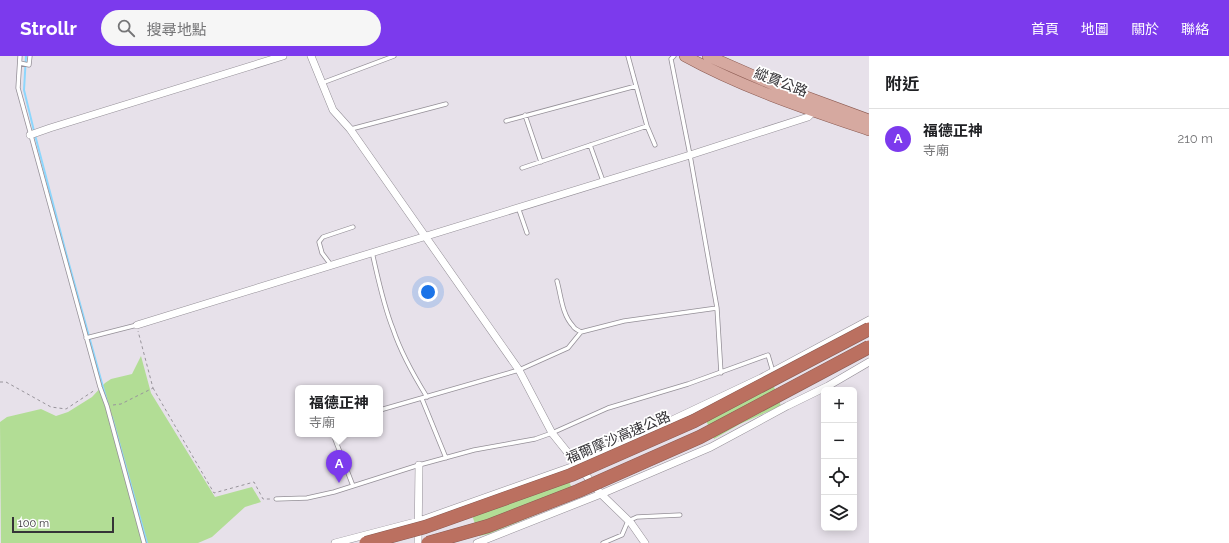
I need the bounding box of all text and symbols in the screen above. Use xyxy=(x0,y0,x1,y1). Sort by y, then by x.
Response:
search box xyxy=(101,10,381,46)
text: Strollr xyxy=(20,17,77,39)
icon: search xyxy=(115,17,137,39)
text: 搜尋地點 xyxy=(147,21,207,39)
text: 首頁 xyxy=(1031,21,1059,37)
text: 地圖 xyxy=(1081,21,1109,37)
text: 關於 xyxy=(1131,21,1159,37)
text: 聯絡 xyxy=(1181,21,1209,37)
street label: 縱貫公路 xyxy=(752,64,810,100)
text: 附近 xyxy=(885,74,919,94)
text: 福德正神 xyxy=(923,122,983,140)
text: A xyxy=(894,131,902,146)
text: 210 m xyxy=(1177,131,1213,146)
text: 寺廟 xyxy=(923,143,949,158)
your location xyxy=(418,282,438,302)
popup xyxy=(295,385,383,437)
map controls xyxy=(821,387,857,531)
button: + xyxy=(821,387,857,423)
text: 福德正神 xyxy=(309,394,369,412)
street label: 福爾摩沙高速公路 xyxy=(563,408,673,466)
text: 寺廟 xyxy=(309,415,335,430)
button: − xyxy=(821,423,857,459)
pin: A xyxy=(326,450,352,483)
button: locate xyxy=(821,459,857,495)
button: layers xyxy=(821,495,857,531)
scale bar xyxy=(12,515,114,534)
text: 100 m xyxy=(18,517,49,530)

